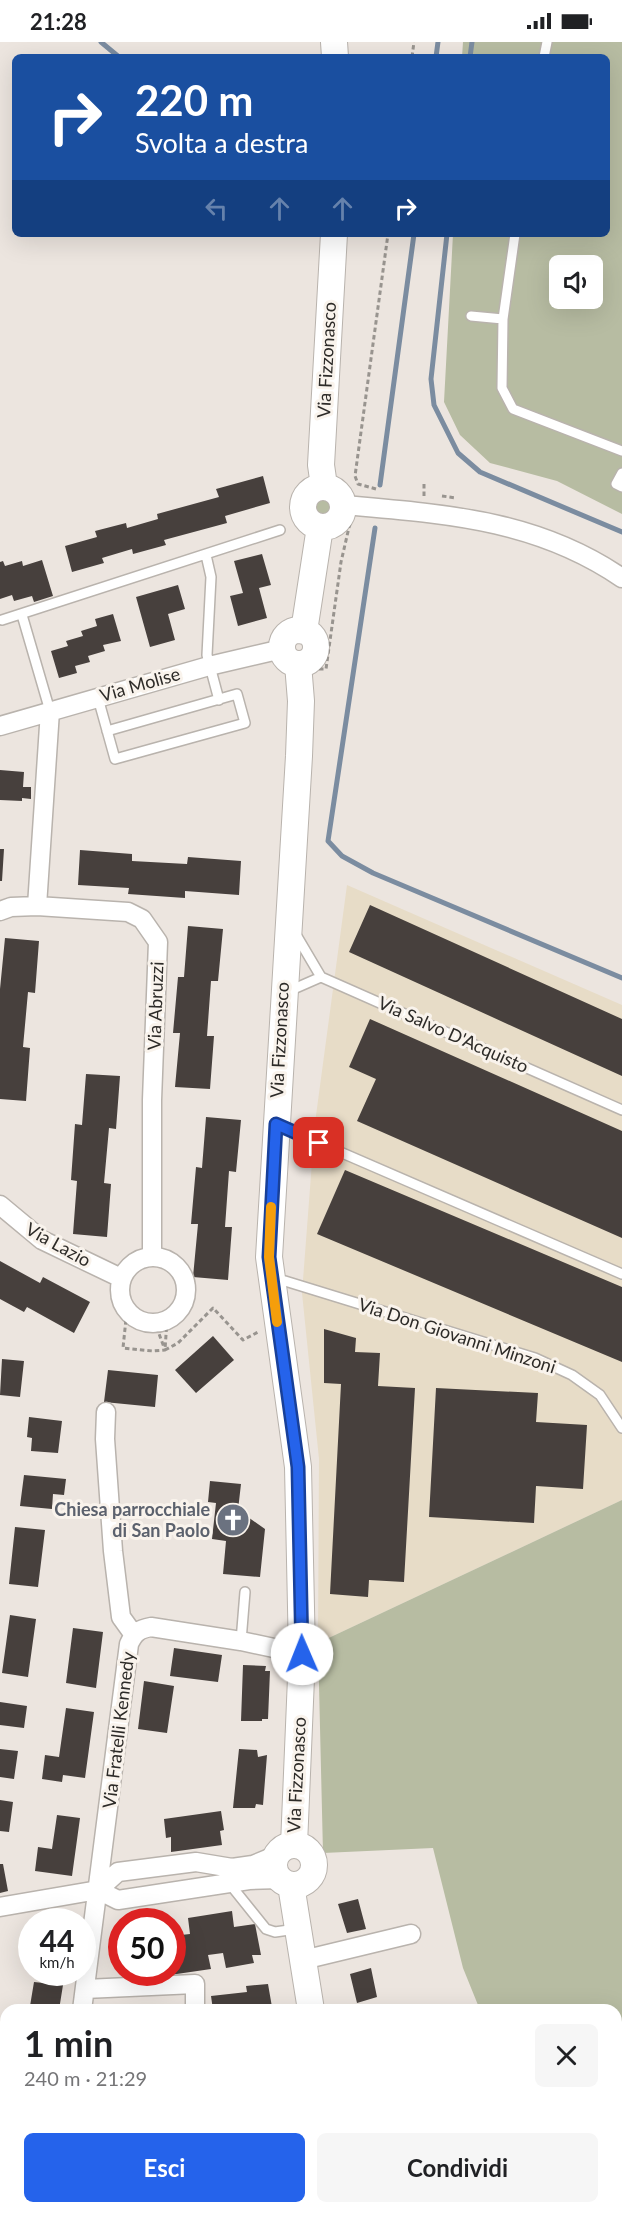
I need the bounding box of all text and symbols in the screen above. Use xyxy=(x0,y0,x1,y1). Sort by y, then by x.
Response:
text: 21:28 xyxy=(30,8,87,35)
text: 220 m xyxy=(135,75,253,125)
icon: right xyxy=(36,78,114,156)
text: Svolta a destra xyxy=(135,126,308,159)
icon: left xyxy=(200,192,233,225)
icon: ahead xyxy=(263,192,296,225)
icon: ahead xyxy=(326,192,359,225)
icon: right xyxy=(389,192,422,225)
map controls xyxy=(549,255,603,309)
button: sound xyxy=(549,255,603,309)
street label: Via Fizzonasco xyxy=(312,301,340,419)
street label: Via Molise xyxy=(97,662,182,706)
street label: Via Abruzzi xyxy=(142,961,168,1051)
street label: Via Fizzonasco xyxy=(265,981,293,1099)
street label: Via Salvo D'Acquisto xyxy=(375,991,532,1077)
pin xyxy=(293,1117,344,1168)
icon: arrive xyxy=(302,1126,335,1159)
street label: Via Lazio xyxy=(22,1217,95,1271)
street label: Via Don Giovanni Minzoni xyxy=(356,1293,559,1377)
place label: Chiesa parrocchiale di San Paolo xyxy=(54,1498,210,1541)
church icon: Chiesa parrocchiale di San Paolo xyxy=(215,1502,251,1538)
position arrow xyxy=(270,1622,334,1686)
street label: Via Fratelli Kennedy xyxy=(97,1650,139,1810)
street label: Via Fizzonasco xyxy=(282,1716,310,1834)
speed limit sign: 50 xyxy=(108,1908,186,1986)
text: 44 xyxy=(40,1922,74,1958)
text: km/h xyxy=(39,1953,75,1971)
text: 1 min xyxy=(24,2021,113,2065)
button: close xyxy=(535,2024,598,2087)
text: 240 m · 21:29 xyxy=(24,2066,147,2090)
button: Esci xyxy=(24,2133,305,2202)
button: Condividi xyxy=(317,2133,598,2202)

